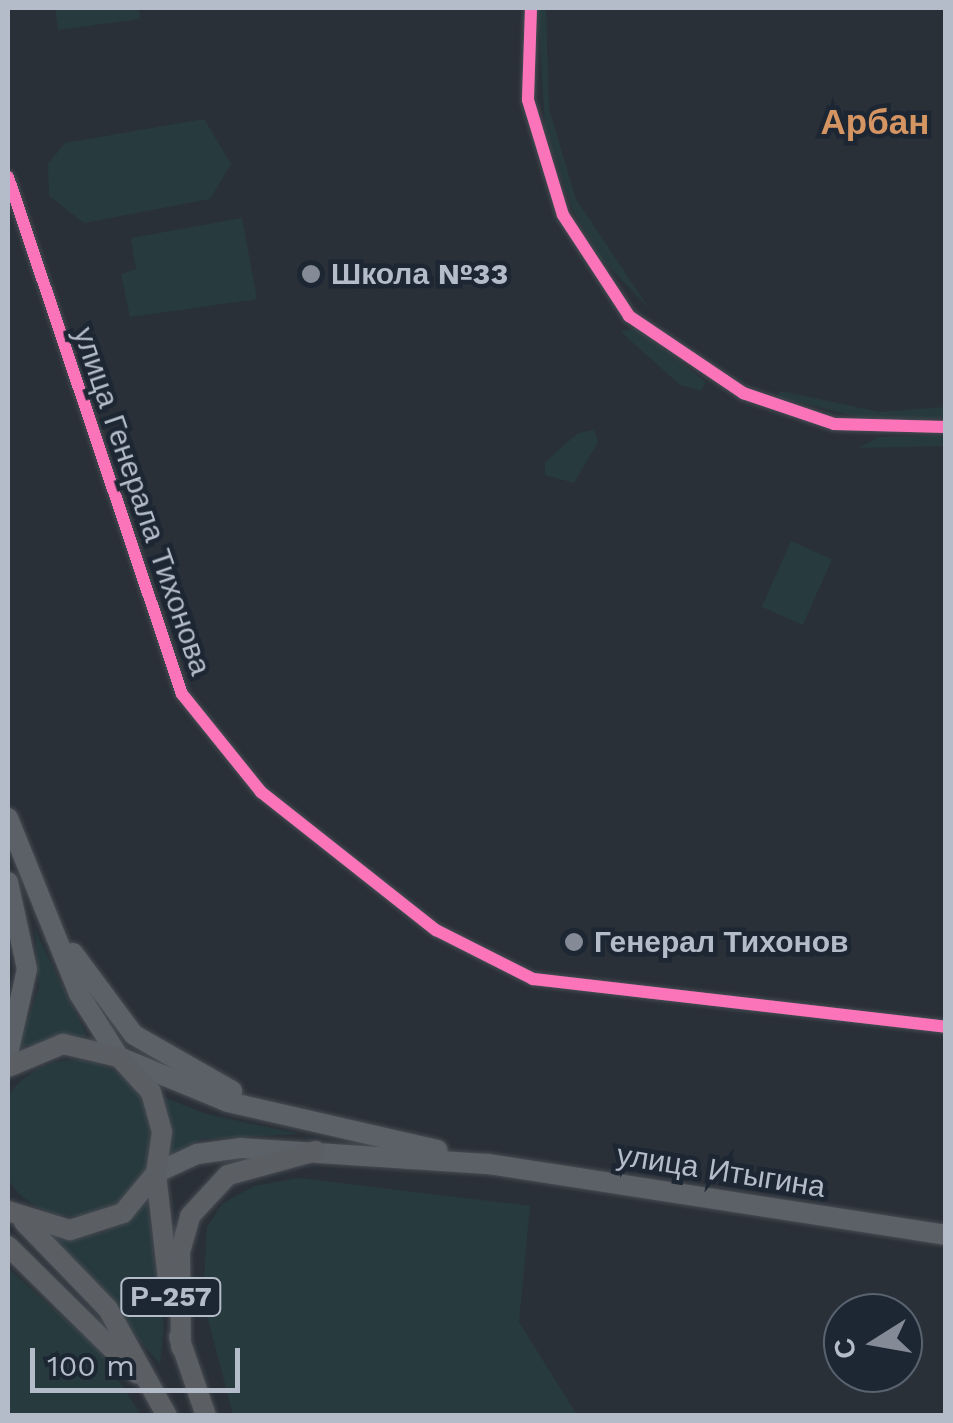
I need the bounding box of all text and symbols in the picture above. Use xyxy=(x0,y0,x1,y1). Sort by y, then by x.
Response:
district label: Арбан xyxy=(821,101,929,143)
place label: Школа №33 xyxy=(331,256,508,292)
marker: Школа №33 xyxy=(300,263,322,285)
street label: улица Генерала Тихонова xyxy=(66,322,218,680)
place label: Генерал Тихонов xyxy=(594,924,848,960)
marker: Генерал Тихонов xyxy=(563,931,585,953)
street label: улица Итыгина xyxy=(614,1137,828,1205)
road number: Р-257 xyxy=(119,1274,224,1320)
north arrow xyxy=(823,1293,923,1393)
scale bar xyxy=(35,1328,245,1390)
text: С xyxy=(827,1335,863,1362)
text: 100 m xyxy=(47,1348,135,1383)

